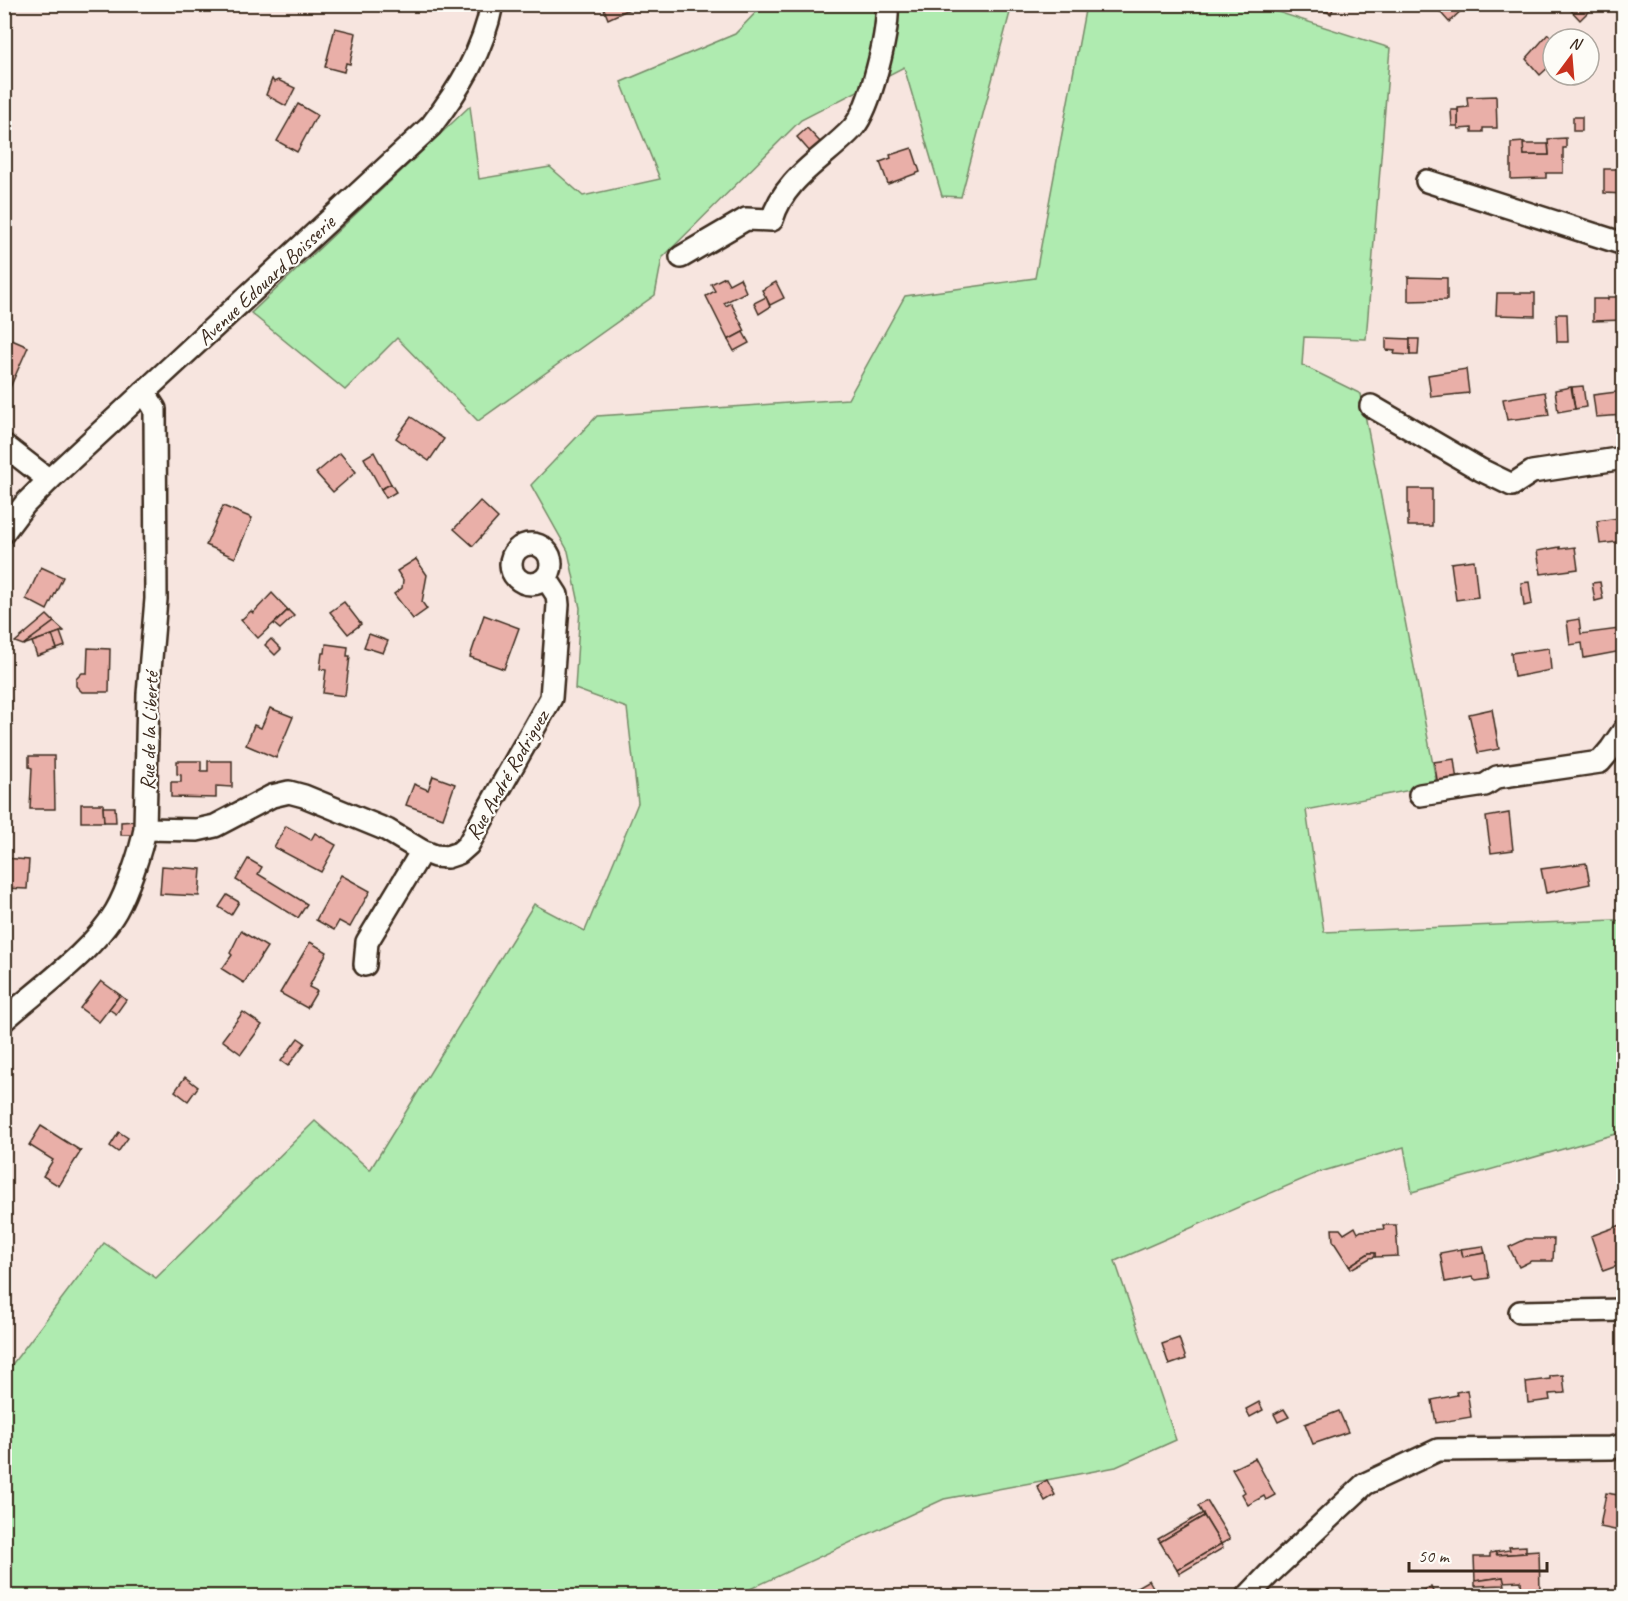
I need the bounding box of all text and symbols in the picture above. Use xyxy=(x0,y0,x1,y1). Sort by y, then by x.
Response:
north arrow xyxy=(1541,27,1601,87)
text: N xyxy=(1567,33,1585,55)
street label: Avenue Edouard Boisserie xyxy=(192,209,341,351)
street label: Rue de la Liberté xyxy=(134,668,164,791)
street label: Rue André Rodriguez xyxy=(460,704,556,844)
scale bar xyxy=(1409,1535,1547,1573)
text: 50 m xyxy=(1418,1545,1451,1567)

